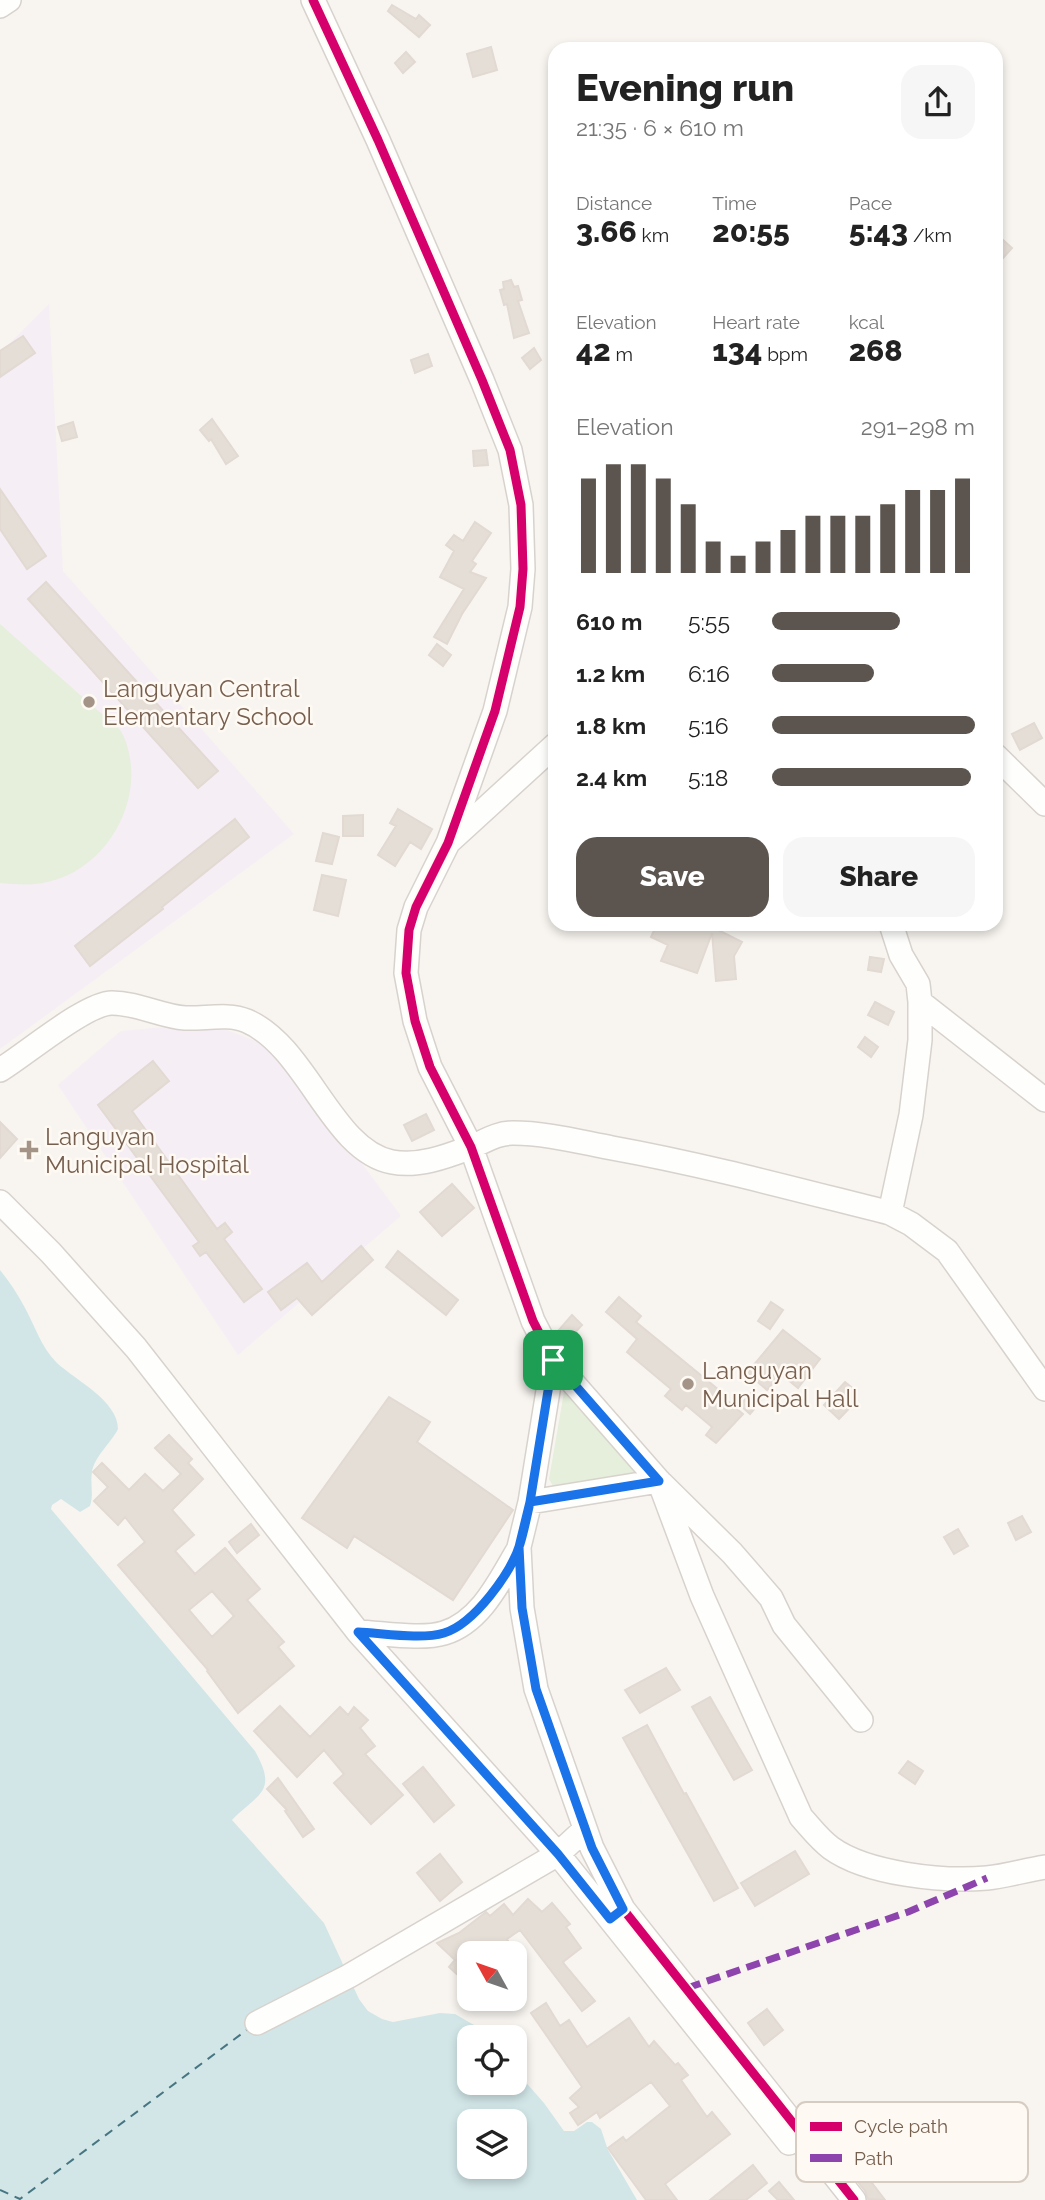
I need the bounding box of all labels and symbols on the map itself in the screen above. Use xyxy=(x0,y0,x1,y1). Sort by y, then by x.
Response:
place label: Languyan Central Elementary School xyxy=(103,674,314,731)
marker: Languyan Central Elementary School xyxy=(81,694,97,710)
place label: Languyan Municipal Hospital xyxy=(45,1122,249,1179)
marker: Languyan Municipal Hospital xyxy=(19,1140,39,1160)
pin xyxy=(523,1330,583,1390)
place label: Languyan Municipal Hall xyxy=(702,1356,859,1413)
marker: Languyan Municipal Hall xyxy=(680,1376,696,1392)
north arrow xyxy=(457,1941,527,2011)
legend xyxy=(796,2102,1028,2182)
text: Cycle path xyxy=(854,2115,948,2137)
text: Path xyxy=(854,2147,893,2169)

